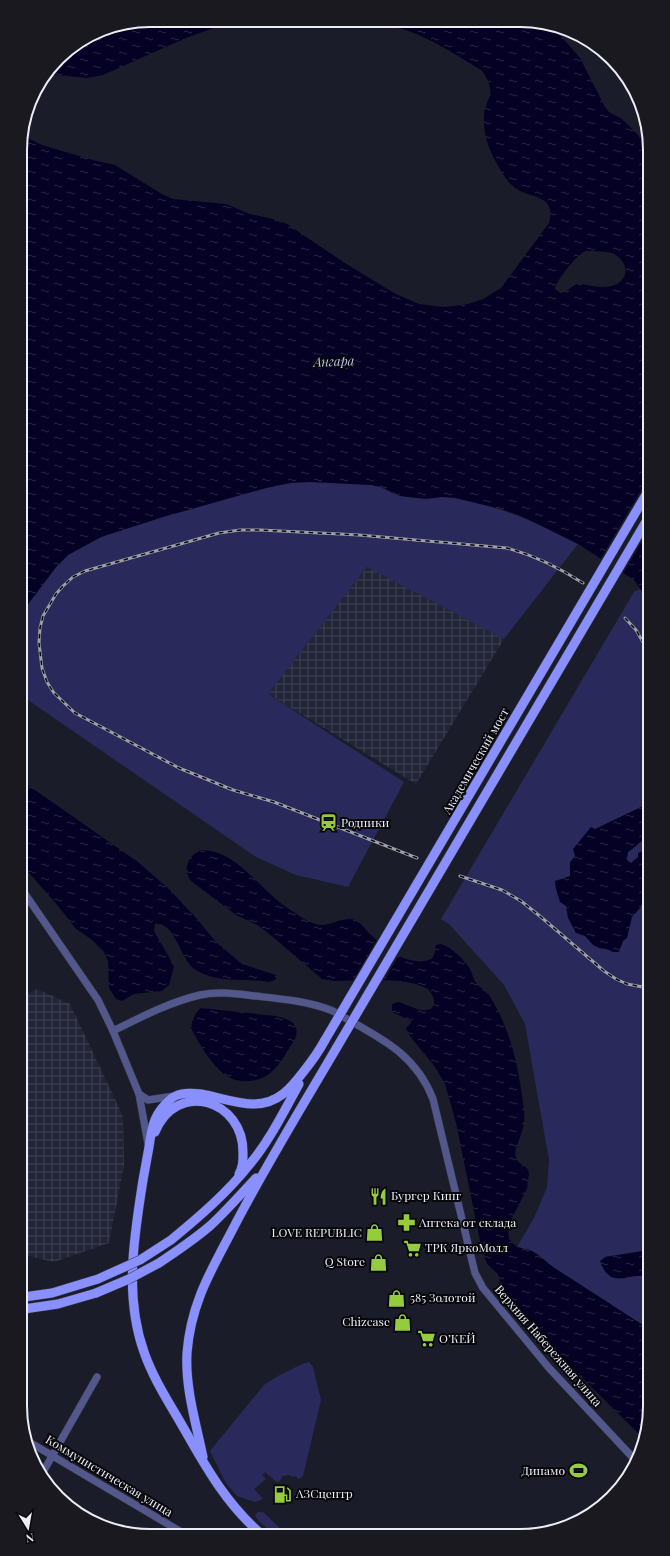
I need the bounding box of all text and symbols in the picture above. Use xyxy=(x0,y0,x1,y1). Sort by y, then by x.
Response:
water label: Ангара xyxy=(311,351,355,370)
street label: Академический мост xyxy=(438,704,512,817)
station icon: Родники xyxy=(318,813,338,833)
place label: Родники xyxy=(341,814,390,830)
restaurant icon: Бургер Кинг xyxy=(368,1186,388,1206)
place label: Бургер Кинг xyxy=(391,1187,462,1203)
pharmacy icon: Аптека от склада xyxy=(396,1213,416,1233)
place label: Аптека от склада xyxy=(418,1214,516,1230)
shop icon: LOVE REPUBLIC xyxy=(365,1223,385,1243)
place label: LOVE REPUBLIC xyxy=(271,1224,362,1240)
supermarket icon: ТРК ЯркоМолл xyxy=(402,1238,422,1258)
place label: ТРК ЯркоМолл xyxy=(425,1239,508,1255)
shop icon: Q Store xyxy=(368,1252,388,1272)
place label: Q Store xyxy=(325,1253,365,1269)
street label: Верхняя Набережная улица xyxy=(492,1281,606,1409)
shop icon: 585 Золотой xyxy=(387,1288,407,1308)
place label: 585 Золотой xyxy=(410,1289,476,1305)
shop icon: Chizcase xyxy=(393,1312,413,1332)
place label: Chizcase xyxy=(342,1313,390,1329)
supermarket icon: О’КЕЙ xyxy=(416,1329,436,1349)
place label: О’КЕЙ xyxy=(439,1330,476,1346)
street label: Коммунистическая улица xyxy=(43,1431,176,1520)
sports icon: Динамо xyxy=(568,1461,588,1481)
place label: Динамо xyxy=(522,1462,565,1478)
fuel station icon: АЗСцентр xyxy=(273,1484,293,1504)
place label: АЗСцентр xyxy=(295,1485,353,1501)
north arrow xyxy=(8,1508,48,1548)
text: N xyxy=(25,1530,35,1546)

